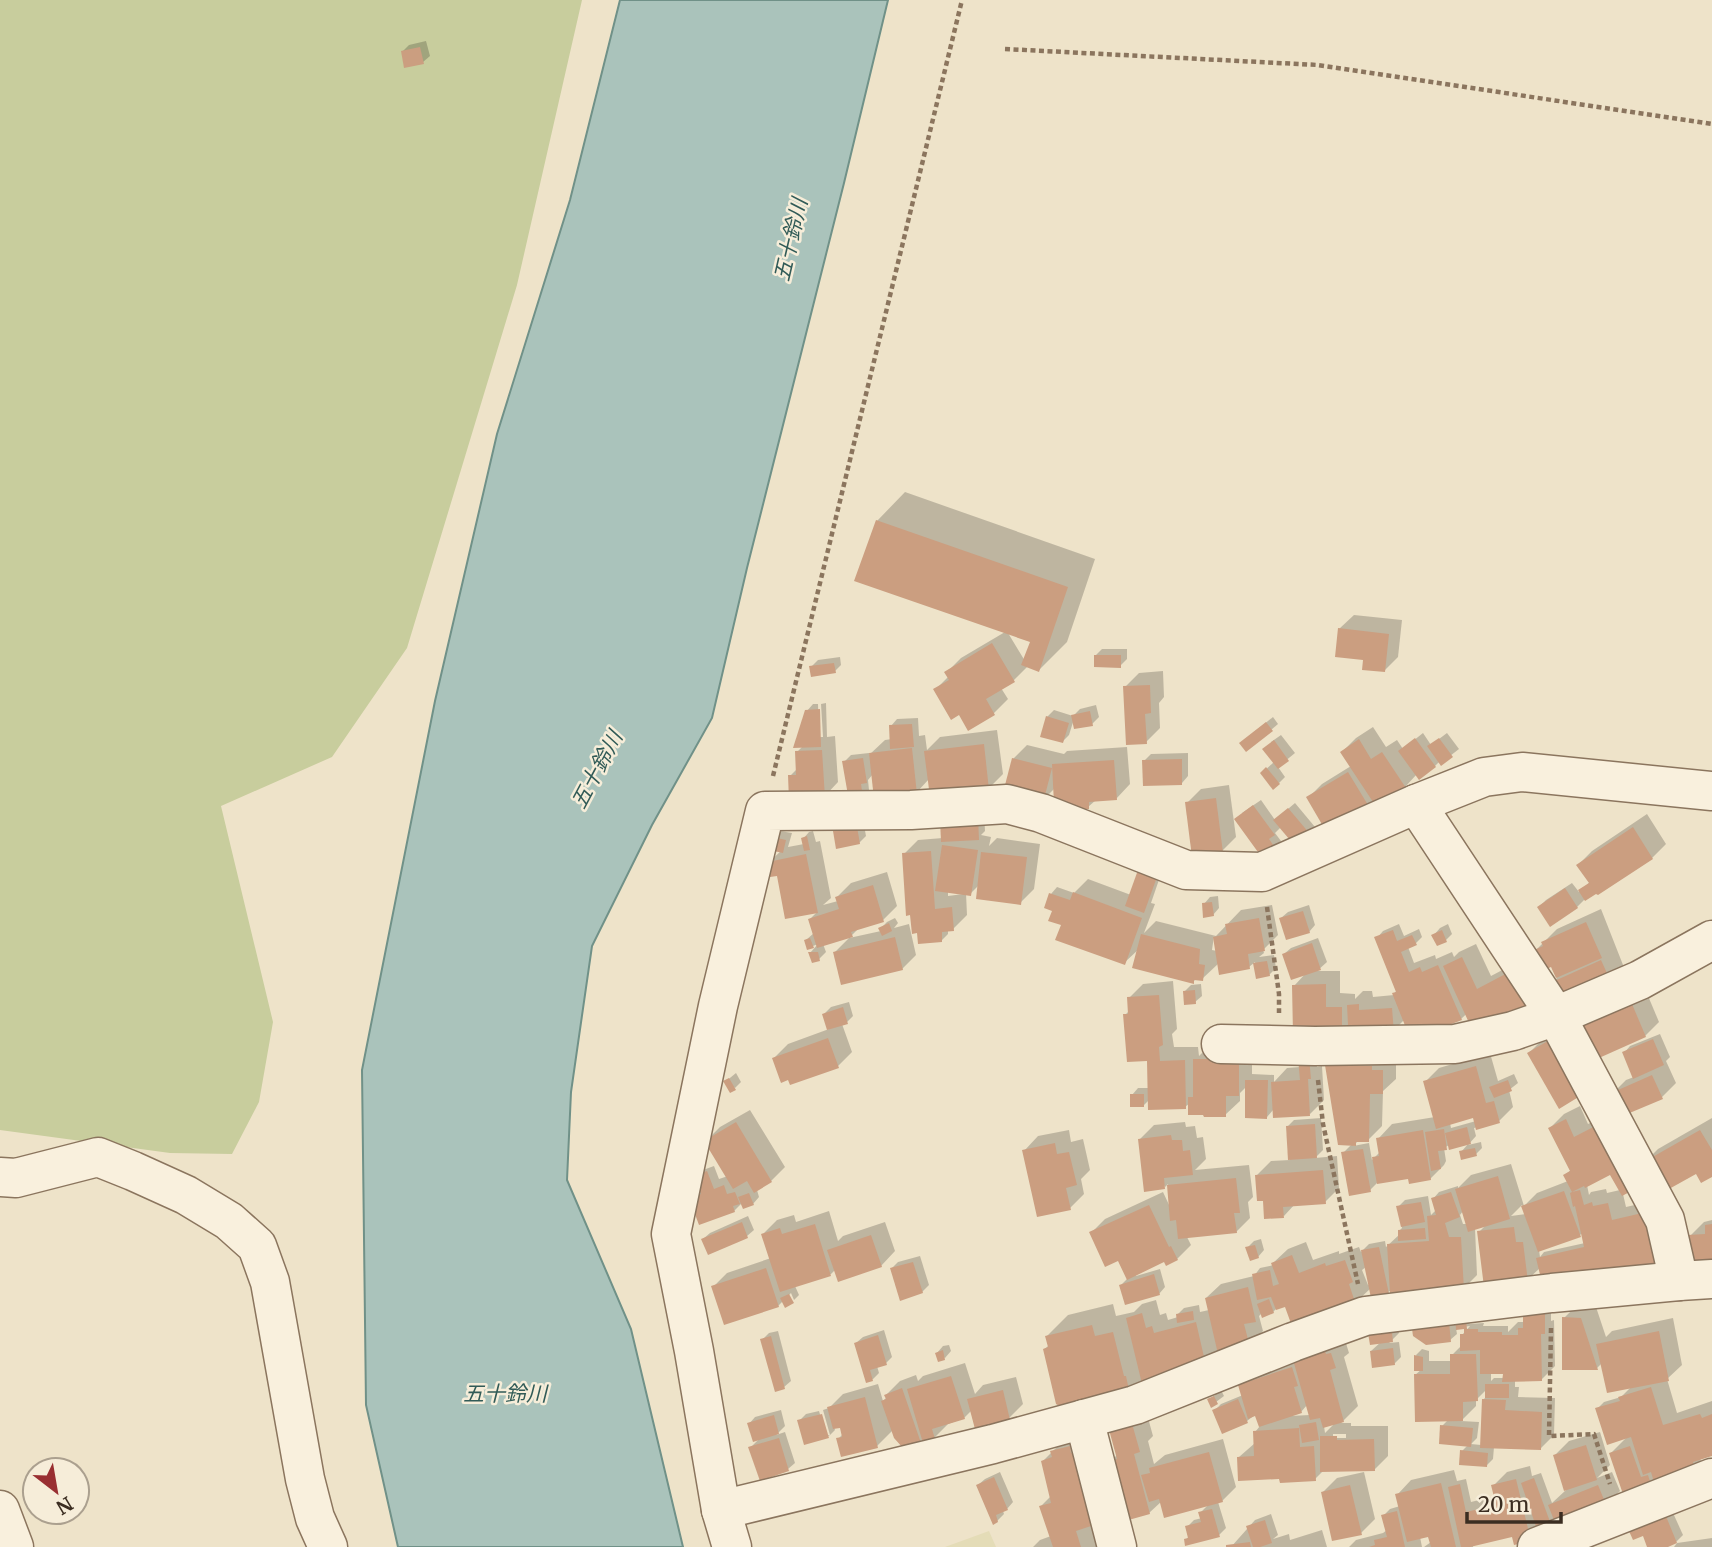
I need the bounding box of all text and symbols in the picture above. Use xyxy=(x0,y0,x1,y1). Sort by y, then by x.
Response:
water label: 五十鈴川 xyxy=(768,194,814,284)
water label: 五十鈴川 xyxy=(565,725,629,813)
water label: 五十鈴川 xyxy=(463,1380,549,1407)
north arrow xyxy=(21,1456,91,1526)
scale bar xyxy=(1467,1480,1562,1524)
text: N xyxy=(52,1491,77,1520)
text: 20 m xyxy=(1478,1491,1530,1518)

